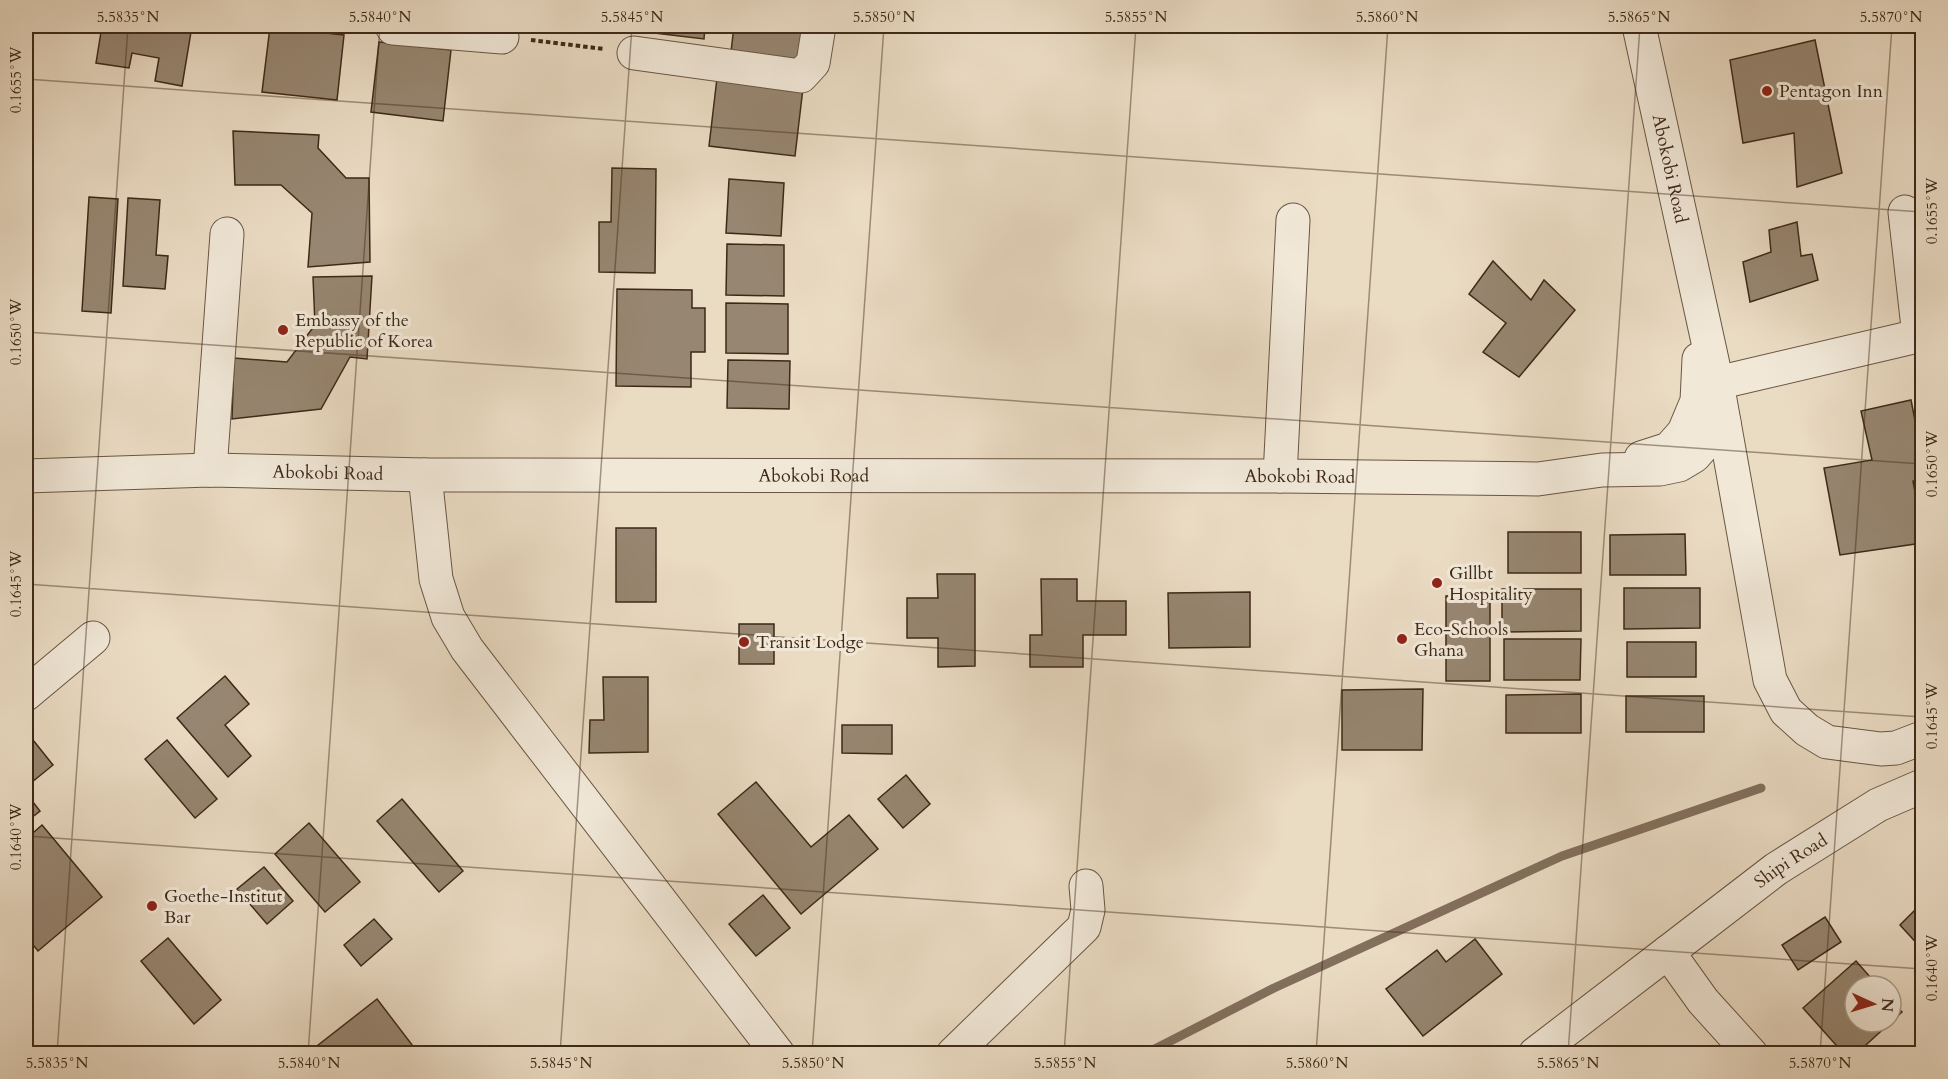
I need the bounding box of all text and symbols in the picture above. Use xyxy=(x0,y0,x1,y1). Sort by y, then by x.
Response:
text: 5.5835°N xyxy=(97,7,160,27)
text: 5.5840°N xyxy=(349,7,412,27)
text: 5.5845°N xyxy=(601,7,664,27)
text: 5.5850°N xyxy=(853,7,916,27)
text: 5.5855°N xyxy=(1105,7,1168,27)
text: 5.5860°N xyxy=(1356,7,1419,27)
text: 5.5865°N xyxy=(1608,7,1671,27)
text: 5.5870°N xyxy=(1860,7,1923,27)
text: 0.1655°W xyxy=(6,46,26,113)
place label: Pentagon Inn xyxy=(1779,79,1884,104)
marker: Pentagon Inn xyxy=(1760,84,1774,98)
street label: Abokobi Road xyxy=(1646,112,1694,226)
text: 0.1655°W xyxy=(1922,177,1942,244)
text: 0.1650°W xyxy=(6,298,26,365)
place label: Embassy of the Republic of Korea xyxy=(295,308,433,354)
marker: Embassy of the Republic of Korea xyxy=(276,323,290,337)
text: 0.1650°W xyxy=(1922,430,1942,497)
street label: Abokobi Road xyxy=(272,459,384,487)
street label: Abokobi Road xyxy=(758,463,870,489)
street label: Abokobi Road xyxy=(1244,464,1356,490)
text: 0.1645°W xyxy=(6,550,26,617)
place label: Gillbt Hospitality xyxy=(1449,561,1533,607)
marker: Gillbt Hospitality xyxy=(1430,576,1444,590)
place label: Eco-Schools Ghana xyxy=(1414,617,1508,663)
place label: Transit Lodge xyxy=(756,630,864,655)
marker: Eco-Schools Ghana xyxy=(1395,632,1409,646)
marker: Transit Lodge xyxy=(737,635,751,649)
text: 0.1645°W xyxy=(1922,682,1942,749)
text: 0.1640°W xyxy=(6,803,26,870)
street label: Shipi Road xyxy=(1749,828,1833,894)
place label: Goethe-Institut Bar xyxy=(164,884,283,930)
marker: Goethe-Institut Bar xyxy=(145,899,159,913)
text: 0.1640°W xyxy=(1922,934,1942,1001)
north arrow xyxy=(1843,974,1903,1034)
text: N xyxy=(1876,997,1898,1013)
text: 5.5835°N xyxy=(26,1053,89,1073)
text: 5.5840°N xyxy=(278,1053,341,1073)
text: 5.5845°N xyxy=(530,1053,593,1073)
text: 5.5850°N xyxy=(782,1053,845,1073)
text: 5.5855°N xyxy=(1034,1053,1097,1073)
text: 5.5860°N xyxy=(1286,1053,1349,1073)
text: 5.5865°N xyxy=(1537,1053,1600,1073)
text: 5.5870°N xyxy=(1789,1053,1852,1073)

